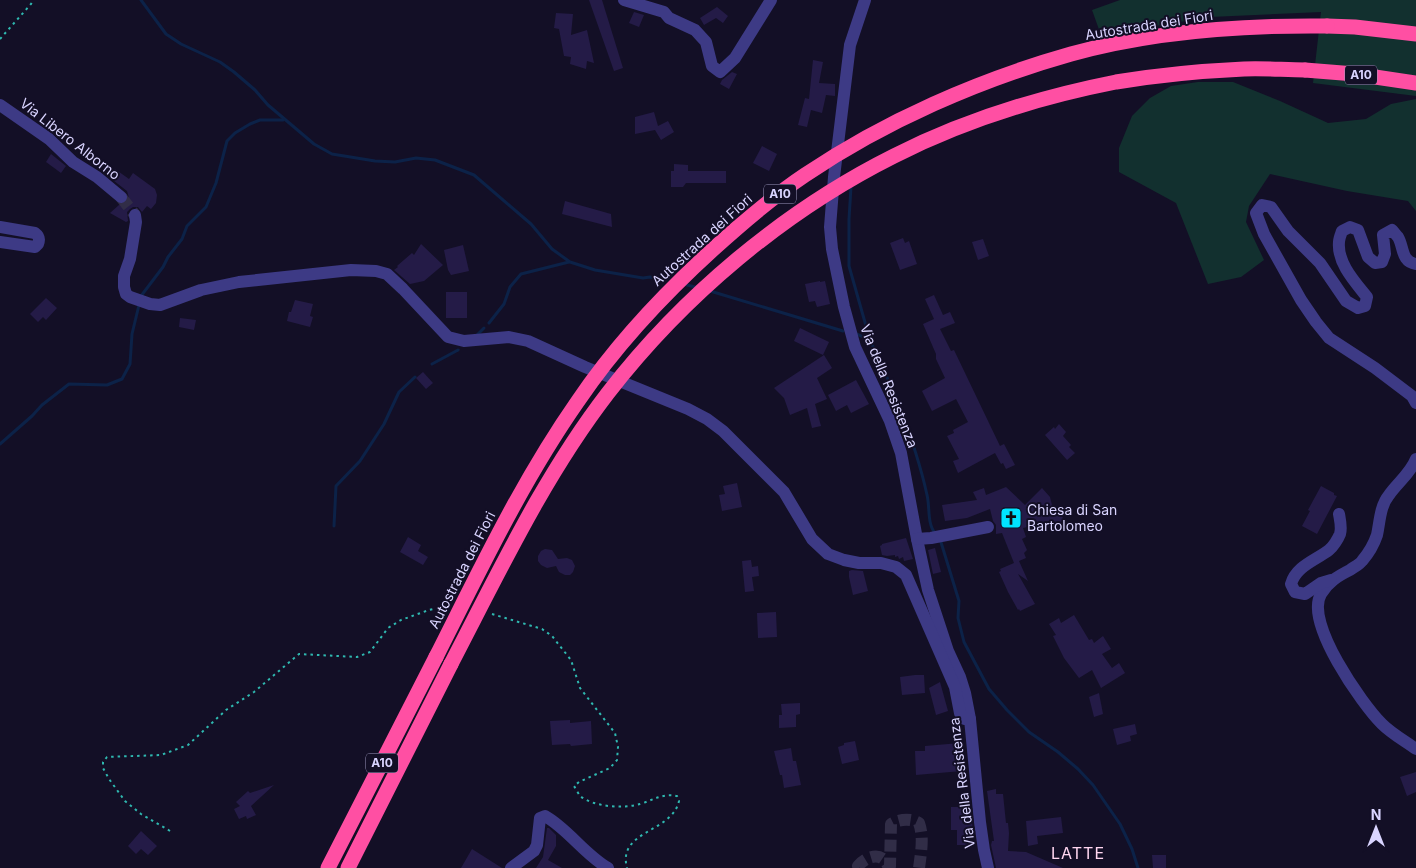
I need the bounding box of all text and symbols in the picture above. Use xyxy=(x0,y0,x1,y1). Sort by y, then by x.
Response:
street label: Autostrada dei Fiori xyxy=(1084,6,1214,43)
road number: A10 xyxy=(1345,66,1377,84)
street label: Via Libero Alborno xyxy=(17,94,124,183)
road number: A10 xyxy=(764,184,796,203)
street label: Autostrada dei Fiori xyxy=(648,190,755,289)
street label: Via della Resistenza xyxy=(857,322,922,450)
place label: Chiesa di San Bartolomeo xyxy=(1027,501,1117,534)
church icon: Chiesa di San Bartolomeo xyxy=(999,506,1023,530)
street label: Autostrada dei Fiori xyxy=(425,508,498,631)
street label: Via della Resistenza xyxy=(945,717,978,849)
road number: A10 xyxy=(366,754,398,772)
north arrow xyxy=(1351,803,1401,853)
text: N xyxy=(1371,806,1381,823)
district label: LATTE xyxy=(1051,843,1105,863)

